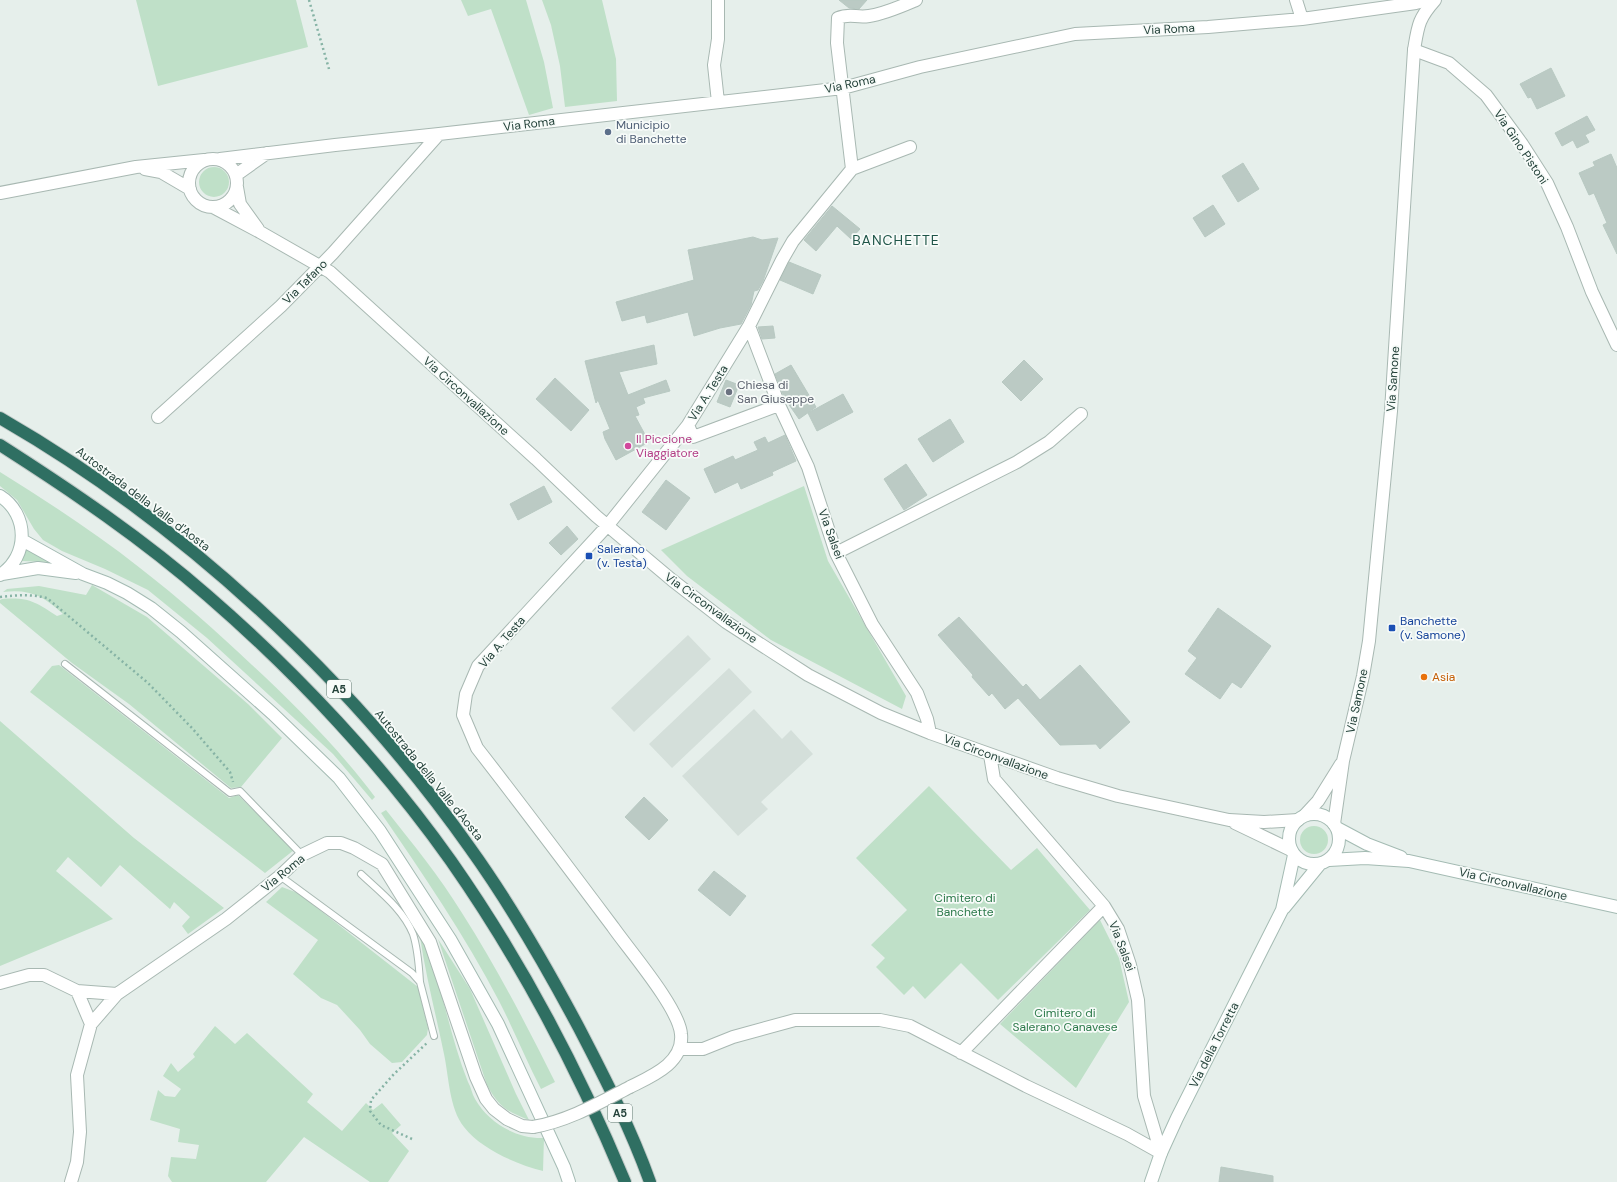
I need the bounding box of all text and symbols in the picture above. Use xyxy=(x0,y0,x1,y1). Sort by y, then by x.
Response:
street label: Via Roma xyxy=(1143,20,1195,38)
street label: Via Roma xyxy=(823,71,877,97)
street label: Via Gino Pistoni xyxy=(1490,107,1552,188)
street label: Via Roma xyxy=(502,113,556,135)
place label: Municipio di Banchette xyxy=(616,117,687,147)
marker: Municipio di Banchette xyxy=(603,127,613,137)
district label: BANCHETTE xyxy=(852,231,940,249)
street label: Via Tafano xyxy=(279,256,331,308)
street label: Via Samone xyxy=(1383,346,1403,412)
street label: Via Circonvallazione xyxy=(420,353,513,439)
street label: Via A. Testa xyxy=(684,362,732,424)
place label: Chiesa di San Giuseppe xyxy=(737,377,814,407)
marker: Chiesa di San Giuseppe xyxy=(724,387,734,397)
place label: Il Piccione Viaggiatore xyxy=(636,431,699,461)
marker: Il Piccione Viaggiatore xyxy=(623,441,633,451)
street label: Autostrada della Valle d'Aosta xyxy=(73,443,213,555)
street label: Via Salsei xyxy=(815,507,848,562)
place label: Salerano (v. Testa) xyxy=(597,541,647,571)
marker: Salerano (v. Testa) xyxy=(584,551,594,561)
street label: Via Circonvallazione xyxy=(662,569,761,647)
street label: Via A. Testa xyxy=(475,613,529,671)
place label: Banchette (v. Samone) xyxy=(1400,613,1465,643)
marker: Banchette (v. Samone) xyxy=(1387,623,1397,633)
street label: Via Samone xyxy=(1342,667,1372,735)
place label: Asia xyxy=(1432,669,1455,685)
marker: Asia xyxy=(1419,672,1429,682)
road number: A5 xyxy=(327,680,351,698)
street label: Autostrada della Valle d'Aosta xyxy=(371,706,487,844)
street label: Via Circonvallazione xyxy=(941,731,1051,784)
street label: Via Roma xyxy=(258,851,308,895)
street label: Via Circonvallazione xyxy=(1457,864,1569,904)
park label: Cimitero di Banchette xyxy=(934,890,996,920)
street label: Via Salsei xyxy=(1105,919,1139,973)
street label: Via della Torretta xyxy=(1186,999,1242,1091)
park label: Cimitero di Salerano Canavese xyxy=(1012,1005,1118,1035)
road number: A5 xyxy=(608,1104,632,1122)

